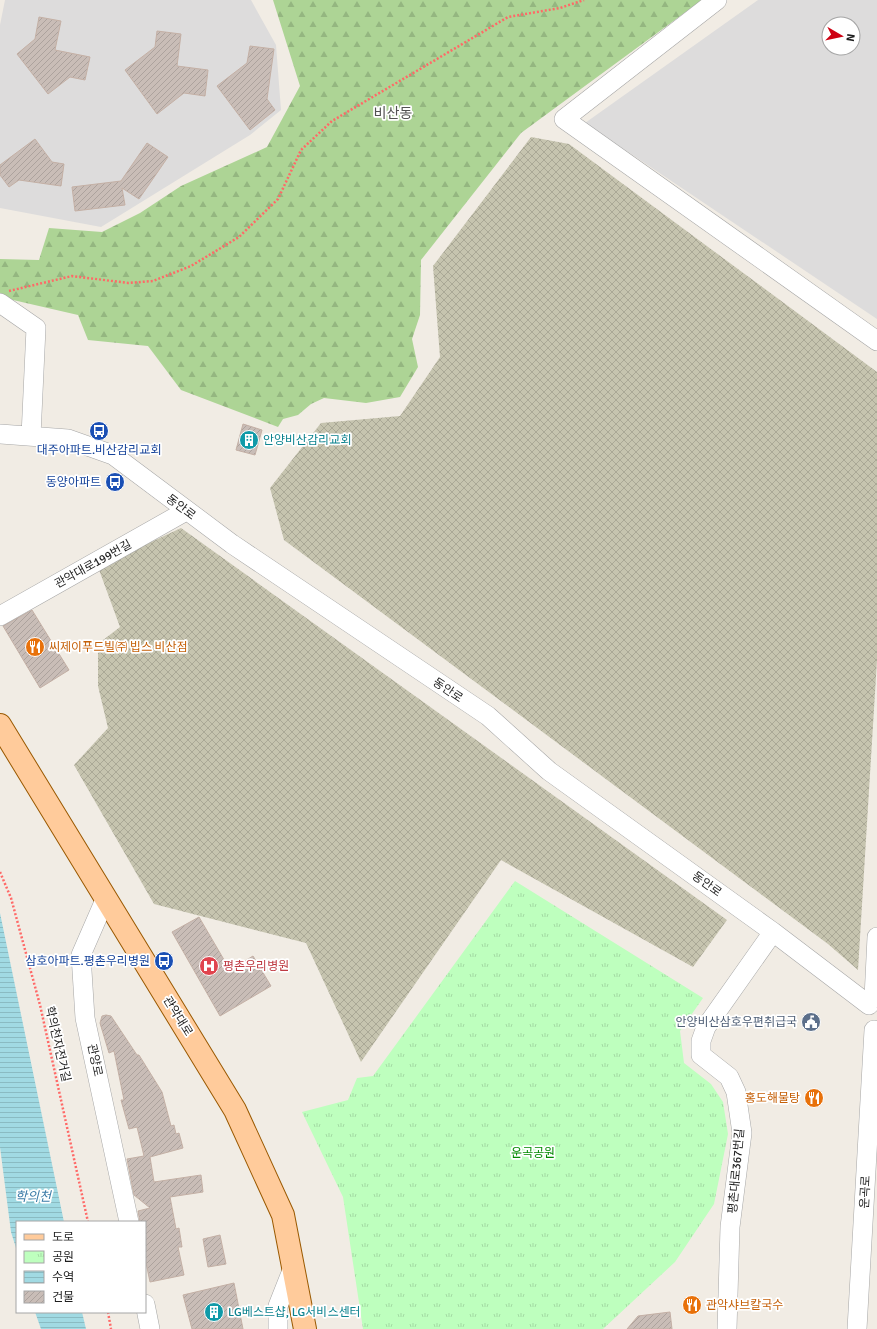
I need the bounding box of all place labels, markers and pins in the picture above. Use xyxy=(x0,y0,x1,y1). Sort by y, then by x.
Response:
bus stop icon: 대주아파트.비산감리교회 xyxy=(88,420,110,442)
building icon: 안양비산감리교회 xyxy=(238,429,260,451)
place label: 안양비산감리교회 xyxy=(263,433,351,448)
place label: 대주아파트.비산감리교회 xyxy=(37,443,161,458)
bus stop icon: 동양아파트 xyxy=(104,471,126,493)
place label: 동양아파트 xyxy=(46,475,101,490)
restaurant icon: 씨제이푸드빌㈜ 빕스 비산점 xyxy=(24,636,46,658)
place label: 씨제이푸드빌㈜ 빕스 비산점 xyxy=(49,640,188,655)
bus stop icon: 삼호아파트.평촌우리병원 xyxy=(153,950,175,972)
place label: 삼호아파트.평촌우리병원 xyxy=(25,954,150,969)
hospital icon: 평촌우리병원 xyxy=(198,955,220,977)
place label: 평촌우리병원 xyxy=(223,959,289,974)
public building icon: 안양비산삼호우편취급국 xyxy=(800,1011,822,1033)
place label: 안양비산삼호우편취급국 xyxy=(676,1015,797,1030)
restaurant icon: 홍도해물탕 xyxy=(803,1087,825,1109)
place label: 홍도해물탕 xyxy=(745,1091,800,1106)
restaurant icon: 관악샤브칼국수 xyxy=(681,1294,703,1316)
place label: 관악샤브칼국수 xyxy=(706,1298,783,1313)
building icon: LG베스트샵, LG서비스센터 xyxy=(203,1301,225,1323)
place label: LG베스트샵, LG서비스센터 xyxy=(228,1305,361,1320)

